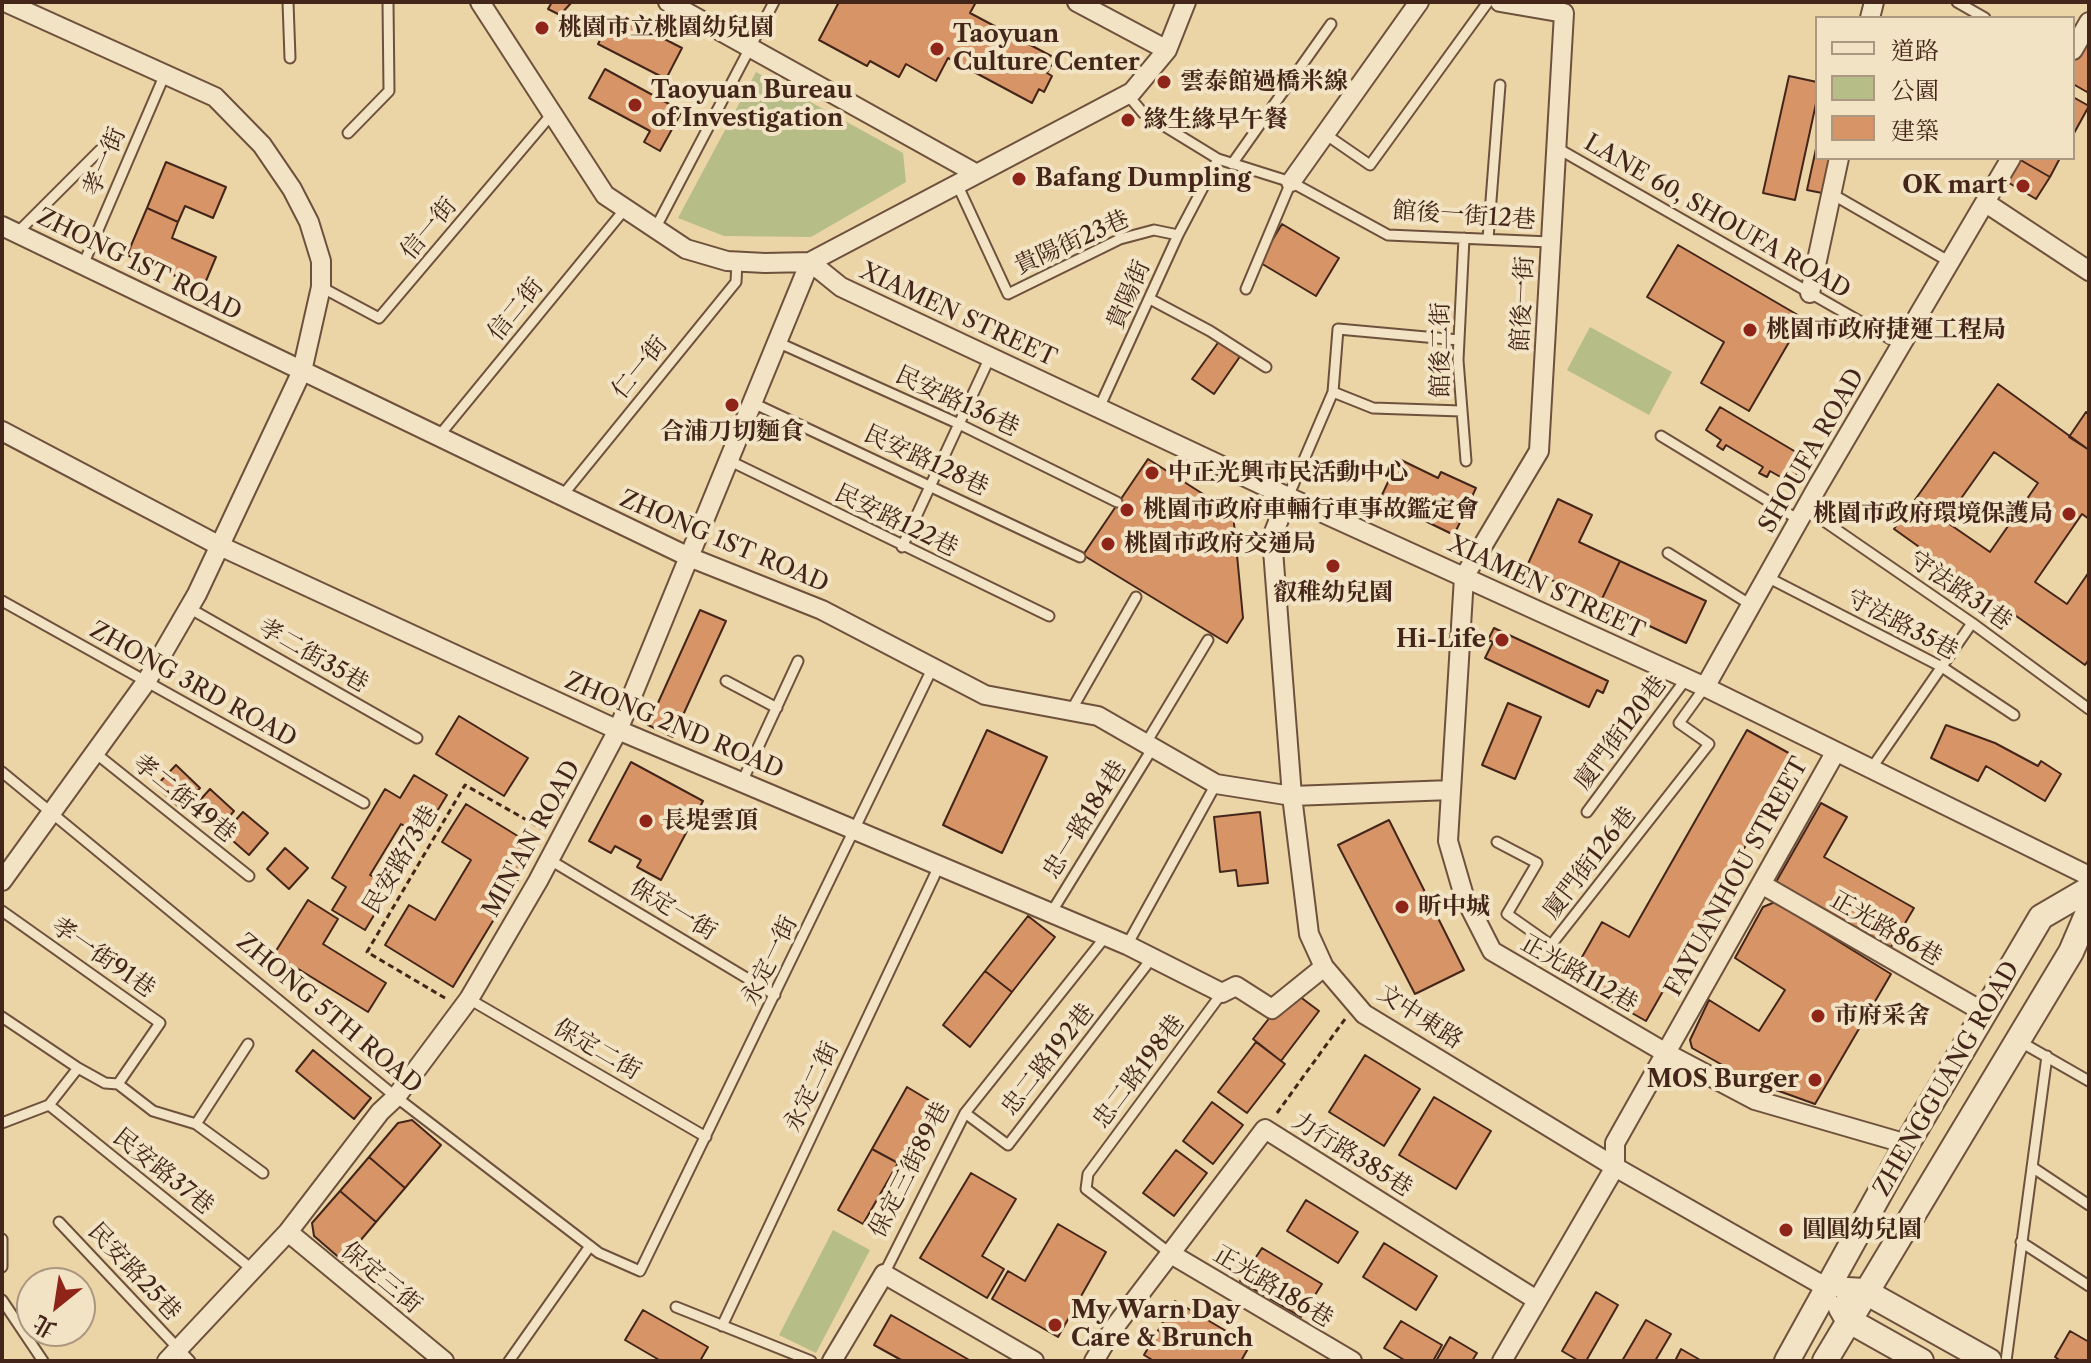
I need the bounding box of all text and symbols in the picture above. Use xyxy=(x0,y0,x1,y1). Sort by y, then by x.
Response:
place label: 桃園市立桃園幼兒園 xyxy=(558,14,774,42)
legend xyxy=(1815,16,2075,160)
marker: 桃園市立桃園幼兒園 xyxy=(533,19,551,37)
place label: Taoyuan Culture Center xyxy=(953,21,1140,77)
text: 道路 xyxy=(1891,36,1939,65)
marker: Taoyuan Culture Center xyxy=(928,40,946,58)
place label: 雲泰館過橋米線 xyxy=(1180,68,1348,96)
marker: 雲泰館過橋米線 xyxy=(1155,73,1173,91)
text: 公園 xyxy=(1891,76,1939,105)
place label: Taoyuan Bureau of Investigation xyxy=(651,77,853,133)
marker: Taoyuan Bureau of Investigation xyxy=(626,96,644,114)
place label: 緣生緣早午餐 xyxy=(1144,106,1288,134)
marker: 緣生緣早午餐 xyxy=(1119,111,1137,129)
text: 建築 xyxy=(1891,116,1939,145)
street label: 孝一街 xyxy=(78,123,132,201)
street label: LANE 60, SHOUFA ROAD xyxy=(1579,129,1855,305)
place label: Bafang Dumpling xyxy=(1035,165,1251,193)
marker: Bafang Dumpling xyxy=(1010,170,1028,188)
place label: OK mart xyxy=(1902,172,2007,200)
marker: OK mart xyxy=(2014,177,2032,195)
street label: 信一街 xyxy=(395,192,463,266)
street label: 館後一街12巷 xyxy=(1391,197,1537,235)
street label: ZHONG 1ST ROAD xyxy=(32,203,246,327)
street label: 貴陽街23巷 xyxy=(1010,205,1134,281)
street label: 館後一街 xyxy=(1506,255,1540,353)
street label: 貴陽街 xyxy=(1101,256,1157,334)
street label: XIAMEN STREET xyxy=(855,257,1061,373)
street label: 信二街 xyxy=(482,273,550,347)
street label: 館後二街 xyxy=(1427,302,1455,398)
place label: 桃園市政府捷運工程局 xyxy=(1766,316,2006,344)
marker: 桃園市政府捷運工程局 xyxy=(1741,321,1759,339)
street label: 仁一街 xyxy=(606,331,674,405)
street label: 民安路136巷 xyxy=(890,361,1024,443)
street label: SHOUFA ROAD xyxy=(1753,364,1871,538)
marker: 合浦刀切麵食 xyxy=(723,396,741,414)
place label: 合浦刀切麵食 xyxy=(660,418,804,446)
street label: 民安路128巷 xyxy=(859,420,993,502)
place label: 中正光興市民活動中心 xyxy=(1168,459,1408,487)
marker: 中正光興市民活動中心 xyxy=(1143,464,1161,482)
street label: 民安路122巷 xyxy=(830,479,962,563)
street label: ZHONG 1ST ROAD xyxy=(615,485,833,599)
place label: 桃園市政府車輛行車事故鑑定會 xyxy=(1143,496,1479,524)
place label: 桃園市政府環境保護局 xyxy=(1813,500,2053,528)
marker: 桃園市政府車輛行車事故鑑定會 xyxy=(1118,501,1136,519)
marker: 桃園市政府環境保護局 xyxy=(2060,505,2078,523)
place label: 桃園市政府交通局 xyxy=(1124,530,1316,558)
street label: XIAMEN STREET xyxy=(1443,530,1649,646)
marker: 桃園市政府交通局 xyxy=(1099,535,1117,553)
street label: 守法路31巷 xyxy=(1903,545,2017,637)
marker: 叡稚幼兒園 xyxy=(1324,557,1342,575)
place label: 叡稚幼兒園 xyxy=(1273,579,1393,607)
street label: 守法路35巷 xyxy=(1841,584,1963,666)
street label: 孝二街35巷 xyxy=(253,613,373,699)
street label: ZHONG 3RD ROAD xyxy=(85,616,301,754)
place label: Hi-Life xyxy=(1396,626,1486,654)
marker: Hi-Life xyxy=(1493,631,1511,649)
street label: ZHONG 2ND ROAD xyxy=(560,667,788,785)
street label: 廈門街120巷 xyxy=(1569,670,1673,796)
street label: 孝二街49巷 xyxy=(127,749,241,849)
street label: FAYUANHOU STREET xyxy=(1659,753,1815,1001)
street label: 忠一路184巷 xyxy=(1037,755,1133,885)
street label: MIN'AN ROAD xyxy=(477,756,587,922)
street label: 民安路73巷 xyxy=(357,801,445,919)
street label: 廈門街126巷 xyxy=(1537,801,1643,925)
place label: 長堤雲頂 xyxy=(662,807,758,835)
marker: 長堤雲頂 xyxy=(637,812,655,830)
street label: 保定一街 xyxy=(624,873,722,947)
street label: 正光路86巷 xyxy=(1825,885,1947,973)
place label: 昕中城 xyxy=(1418,893,1490,921)
marker: 昕中城 xyxy=(1393,898,1411,916)
street label: 孝一街91巷 xyxy=(46,912,160,1004)
street label: 永定一街 xyxy=(736,912,804,1010)
street label: ZHONG 5TH ROAD xyxy=(230,928,428,1100)
street label: 正光路112巷 xyxy=(1516,929,1642,1019)
street label: ZHENGGUANG ROAD xyxy=(1868,957,2026,1201)
street label: 文中東路 xyxy=(1372,979,1468,1055)
street label: 忠二路192巷 xyxy=(995,998,1101,1122)
place label: 市府采舍 xyxy=(1834,1002,1930,1030)
marker: 市府采舍 xyxy=(1809,1007,1827,1025)
street label: 忠二路198巷 xyxy=(1087,1010,1191,1134)
street label: 保定二街 xyxy=(548,1014,646,1086)
street label: 永定二街 xyxy=(779,1037,845,1137)
place label: MOS Burger xyxy=(1647,1066,1799,1094)
marker: MOS Burger xyxy=(1806,1071,1824,1089)
street label: 保定三街89巷 xyxy=(864,1097,956,1243)
street label: 力行路385巷 xyxy=(1287,1107,1417,1203)
street label: 民安路37巷 xyxy=(107,1123,219,1221)
place label: 圓圓幼兒園 xyxy=(1802,1216,1922,1244)
street label: 民安路25巷 xyxy=(82,1217,186,1327)
marker: 圓圓幼兒園 xyxy=(1777,1221,1795,1239)
street label: 保定三街 xyxy=(335,1236,427,1320)
street label: 正光路186巷 xyxy=(1208,1240,1338,1334)
north arrow xyxy=(16,1267,96,1347)
place label: My Warn Day Care & Brunch xyxy=(1071,1297,1253,1353)
text: 北 xyxy=(28,1309,61,1344)
marker: My Warn Day Care & Brunch xyxy=(1046,1316,1064,1334)

